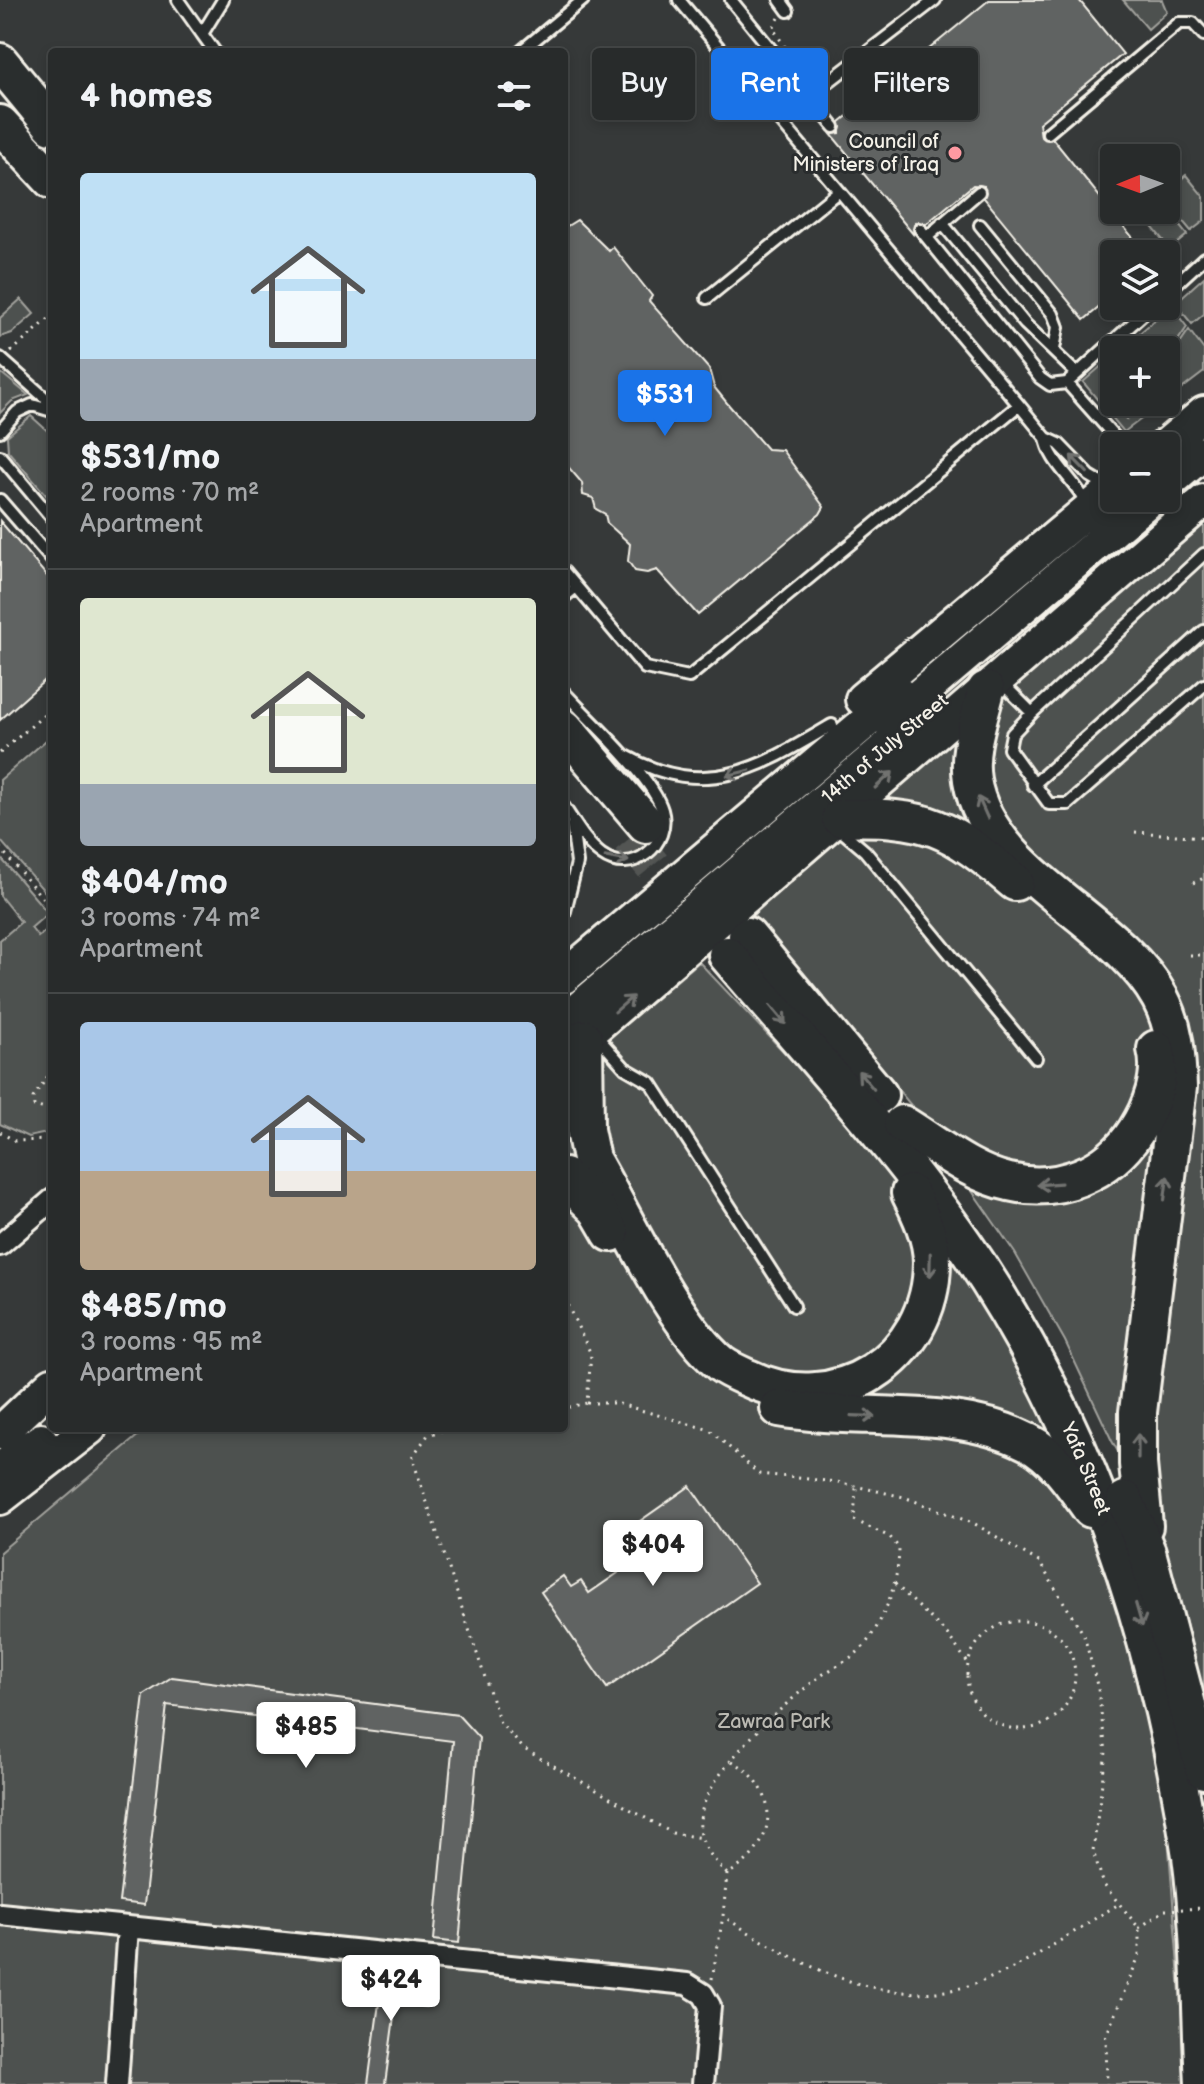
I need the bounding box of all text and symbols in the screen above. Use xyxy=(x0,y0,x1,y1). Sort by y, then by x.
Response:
chip: Buy xyxy=(592,48,695,120)
chip: Rent xyxy=(711,48,828,120)
chip: Filters xyxy=(844,48,978,120)
icon: filters xyxy=(492,74,536,118)
text: 4 homes xyxy=(80,76,212,117)
place label: Council of Ministers of Iraq xyxy=(792,130,939,177)
marker: Council of Ministers of Iraq xyxy=(946,144,964,162)
north arrow xyxy=(1100,144,1180,224)
map controls xyxy=(1100,144,1180,512)
icon: home xyxy=(236,225,380,369)
button: layers xyxy=(1100,240,1180,320)
button: + xyxy=(1100,336,1180,416)
pin: $531 xyxy=(618,370,712,438)
text: $531 xyxy=(636,380,694,411)
button: − xyxy=(1100,432,1180,512)
text: $531/mo xyxy=(80,437,221,478)
one-way arrow xyxy=(1069,454,1088,474)
text: 2 rooms · 70 m² xyxy=(80,478,259,509)
text: Apartment xyxy=(80,509,203,540)
icon: home xyxy=(236,650,380,794)
street label: 14th of July Street xyxy=(817,689,953,809)
one-way arrow xyxy=(725,766,751,781)
one-way arrow xyxy=(874,771,894,789)
one-way arrow xyxy=(974,796,989,821)
one-way arrow xyxy=(604,852,629,867)
text: $404/mo xyxy=(80,862,228,903)
text: 3 rooms · 74 m² xyxy=(80,903,260,934)
text: Apartment xyxy=(80,934,203,965)
one-way arrow xyxy=(613,996,633,1014)
one-way arrow xyxy=(769,1004,787,1024)
one-way arrow xyxy=(857,1069,875,1090)
icon: home xyxy=(236,1074,380,1218)
one-way arrow xyxy=(1159,1176,1174,1201)
one-way arrow xyxy=(1036,1177,1063,1192)
one-way arrow xyxy=(922,1251,938,1278)
text: $485/mo xyxy=(80,1286,227,1327)
text: 3 rooms · 95 m² xyxy=(80,1327,262,1358)
text: Apartment xyxy=(80,1358,203,1389)
one-way arrow xyxy=(849,1409,876,1424)
street label: Yafa Street xyxy=(1055,1418,1116,1518)
one-way arrow xyxy=(1130,1433,1146,1460)
pin: $404 xyxy=(606,1520,700,1588)
text: $404 xyxy=(621,1530,685,1561)
one-way arrow xyxy=(1132,1602,1147,1628)
pin: $485 xyxy=(259,1702,353,1770)
park label: Zawraa Park xyxy=(717,1710,830,1734)
text: $485 xyxy=(274,1712,338,1743)
pin: $424 xyxy=(344,1955,438,2023)
text: $424 xyxy=(360,1965,422,1996)

